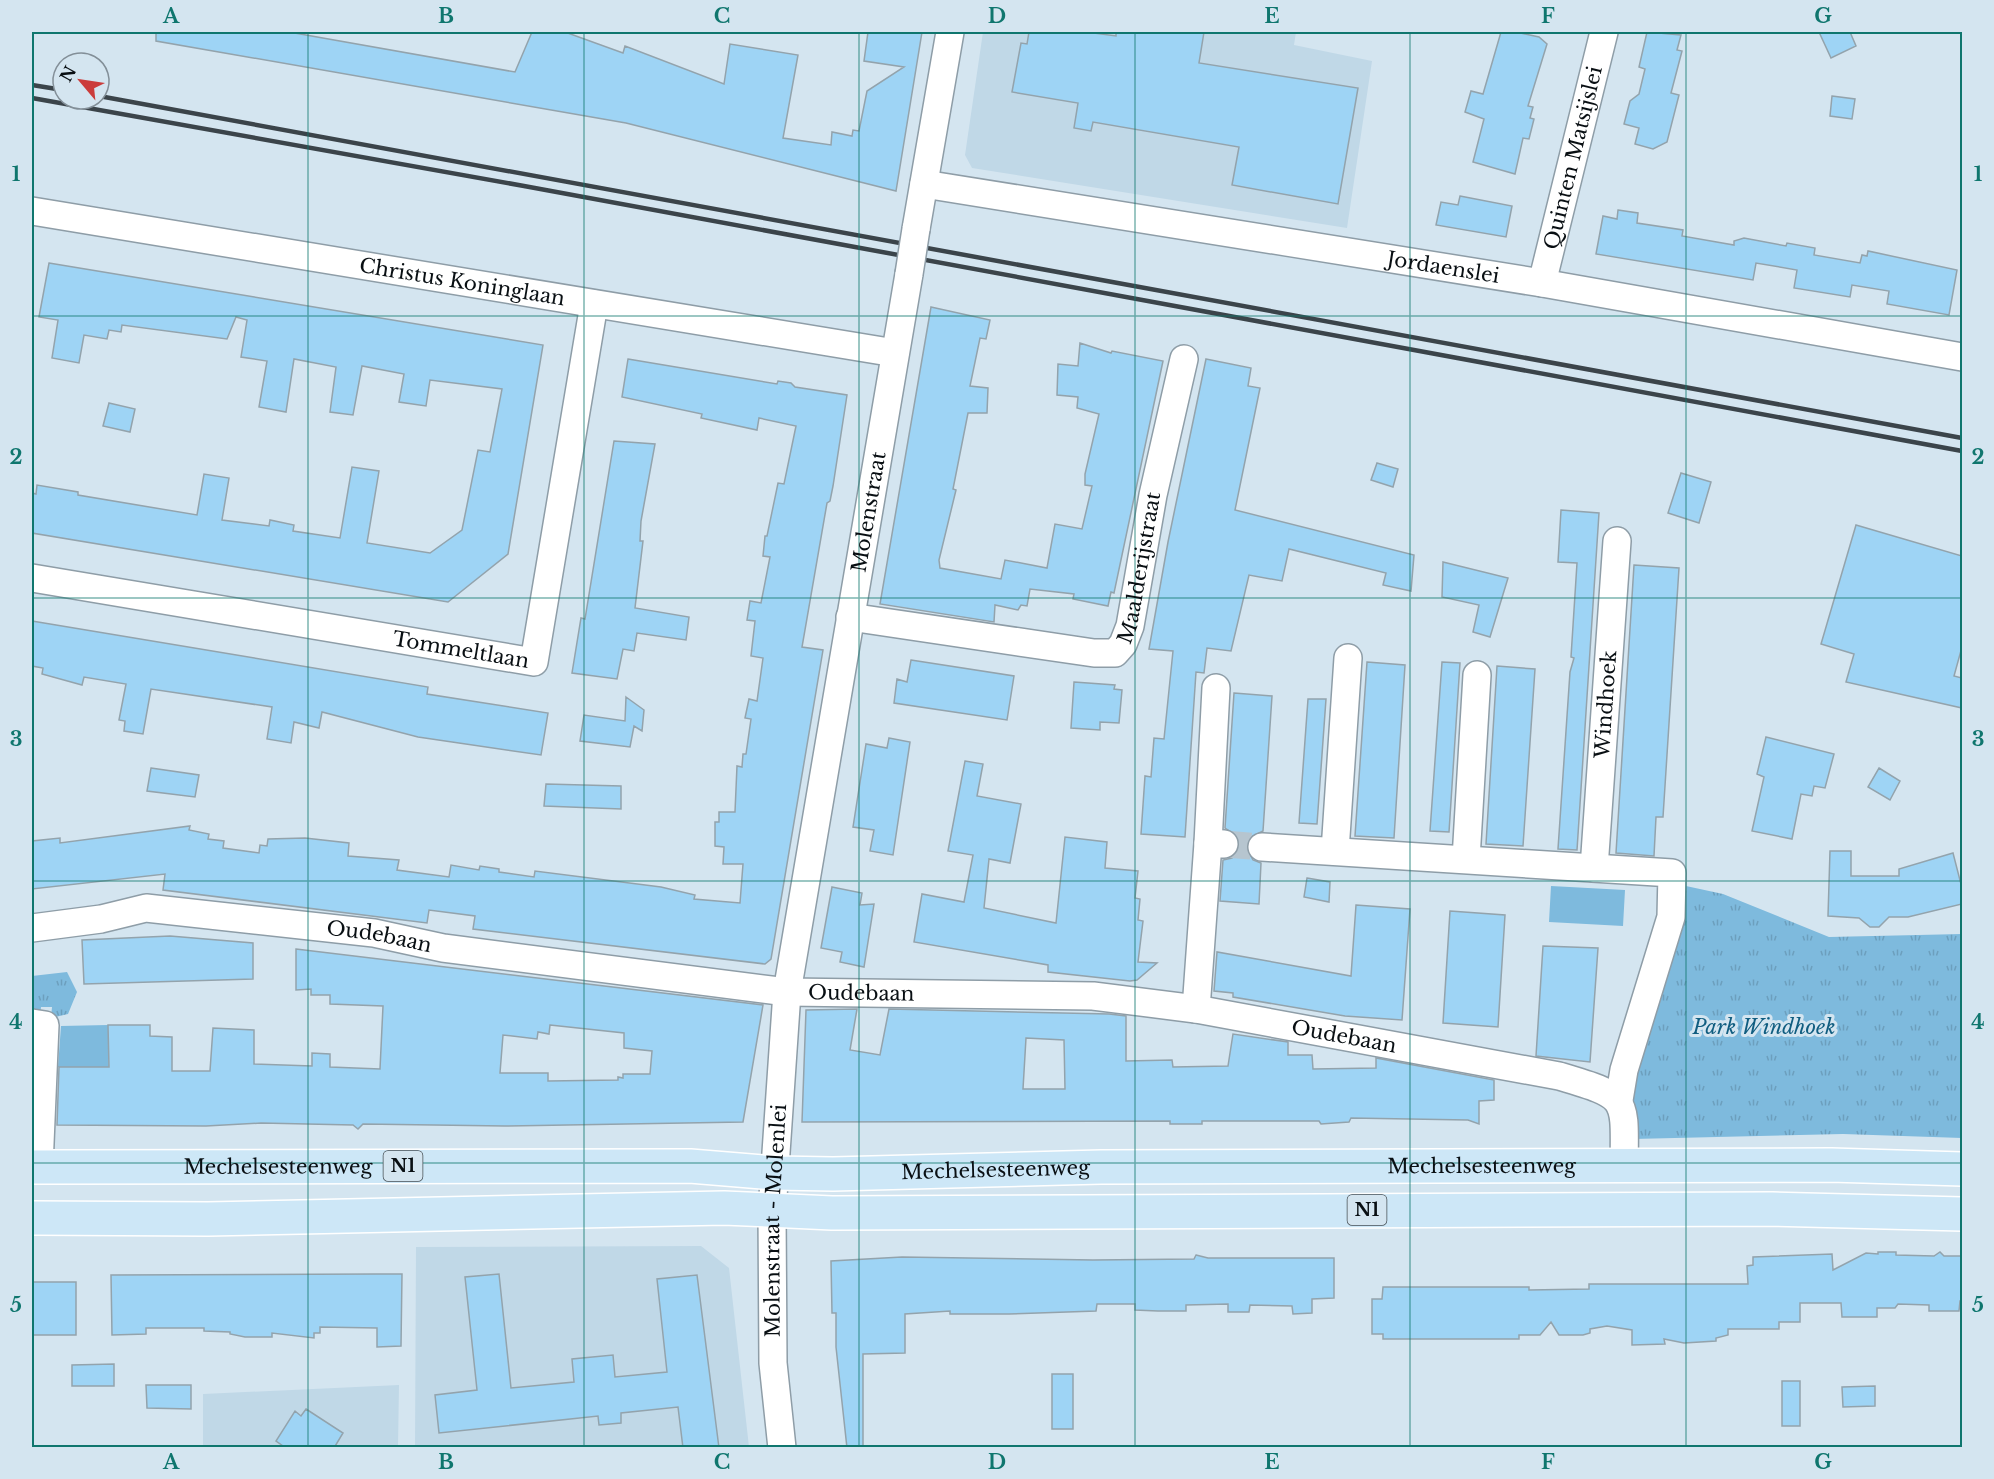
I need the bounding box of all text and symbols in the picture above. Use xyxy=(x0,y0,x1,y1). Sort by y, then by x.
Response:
text: A xyxy=(162,4,180,28)
text: B xyxy=(438,4,454,28)
text: C xyxy=(714,4,730,28)
text: D xyxy=(988,4,1006,28)
text: E xyxy=(1264,4,1280,28)
text: F xyxy=(1541,4,1555,28)
text: G xyxy=(1814,4,1832,28)
north arrow xyxy=(51,51,111,111)
text: N xyxy=(55,62,80,85)
street label: Quinten Matsijslei xyxy=(1539,64,1607,252)
text: 1 xyxy=(12,162,21,186)
text: 1 xyxy=(1974,162,1983,186)
street label: Jordaenslei xyxy=(1382,246,1501,288)
street label: Christus Koninglaan xyxy=(358,253,567,311)
text: 2 xyxy=(9,445,23,469)
text: 2 xyxy=(1971,445,1985,469)
street label: Molenstraat xyxy=(847,449,891,574)
street label: Maalderijstraat xyxy=(1112,490,1165,647)
street label: Tommeltlaan xyxy=(391,627,531,673)
street label: Windhoek xyxy=(1590,649,1621,760)
text: 3 xyxy=(10,727,22,751)
text: 3 xyxy=(1972,727,1984,751)
street label: Oudebaan xyxy=(326,916,434,957)
street label: Oudebaan xyxy=(808,980,915,1006)
text: 4 xyxy=(9,1010,23,1034)
text: 4 xyxy=(1971,1010,1985,1034)
street label: Oudebaan xyxy=(1289,1015,1399,1058)
park label: Park Windhoek xyxy=(1692,1015,1835,1039)
street label: Molenstraat - Molenlei xyxy=(760,1103,791,1337)
road number: N1 xyxy=(384,1151,422,1181)
street label: Mechelsesteenweg xyxy=(184,1154,374,1179)
street label: Mechelsesteenweg xyxy=(1387,1154,1577,1178)
street label: Mechelsesteenweg xyxy=(901,1155,1091,1184)
road number: N1 xyxy=(1348,1195,1386,1225)
text: 5 xyxy=(10,1293,22,1317)
text: 5 xyxy=(1972,1293,1984,1317)
text: A xyxy=(162,1450,180,1474)
text: B xyxy=(438,1450,454,1474)
text: C xyxy=(714,1450,730,1474)
text: D xyxy=(988,1450,1006,1474)
text: E xyxy=(1264,1450,1280,1474)
text: F xyxy=(1541,1450,1555,1474)
text: G xyxy=(1814,1450,1832,1474)

